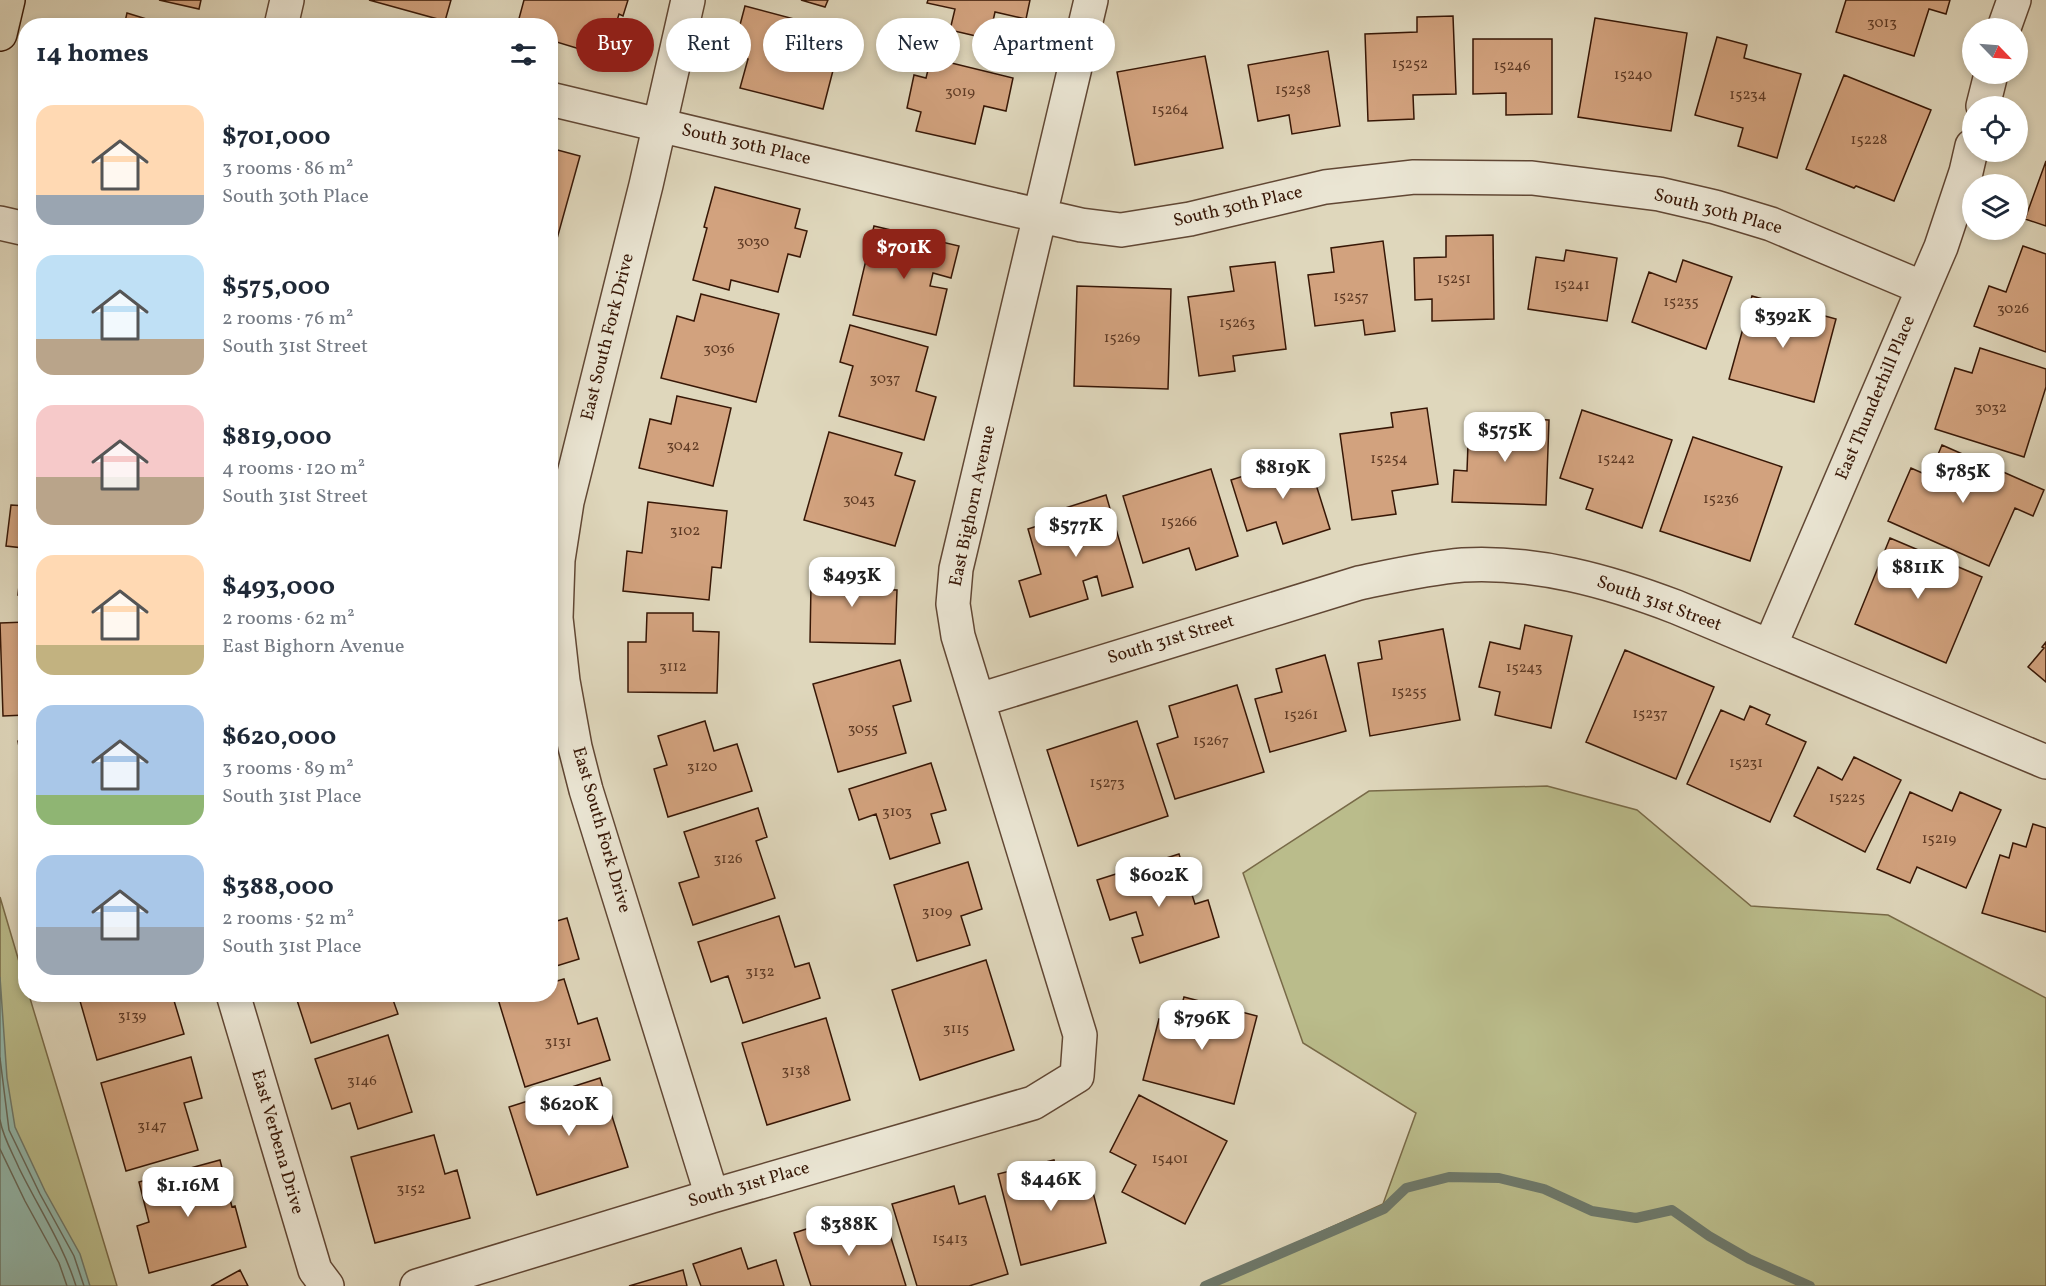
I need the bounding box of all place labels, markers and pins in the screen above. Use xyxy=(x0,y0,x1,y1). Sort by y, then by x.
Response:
pin: $701K xyxy=(862,229,946,280)
pin: $392K xyxy=(1741,298,1825,349)
pin: $575K xyxy=(1463,412,1547,463)
pin: $819K xyxy=(1241,449,1325,500)
pin: $785K xyxy=(1921,453,2005,504)
pin: $577K xyxy=(1034,507,1118,558)
pin: $811K xyxy=(1876,549,1960,600)
pin: $493K xyxy=(810,557,894,608)
pin: $602K xyxy=(1117,857,1201,908)
pin: $796K xyxy=(1160,1000,1244,1051)
pin: $620K xyxy=(527,1086,611,1137)
pin: $446K xyxy=(1009,1161,1093,1212)
pin: $1.16M xyxy=(139,1167,237,1218)
pin: $388K xyxy=(807,1206,891,1257)

